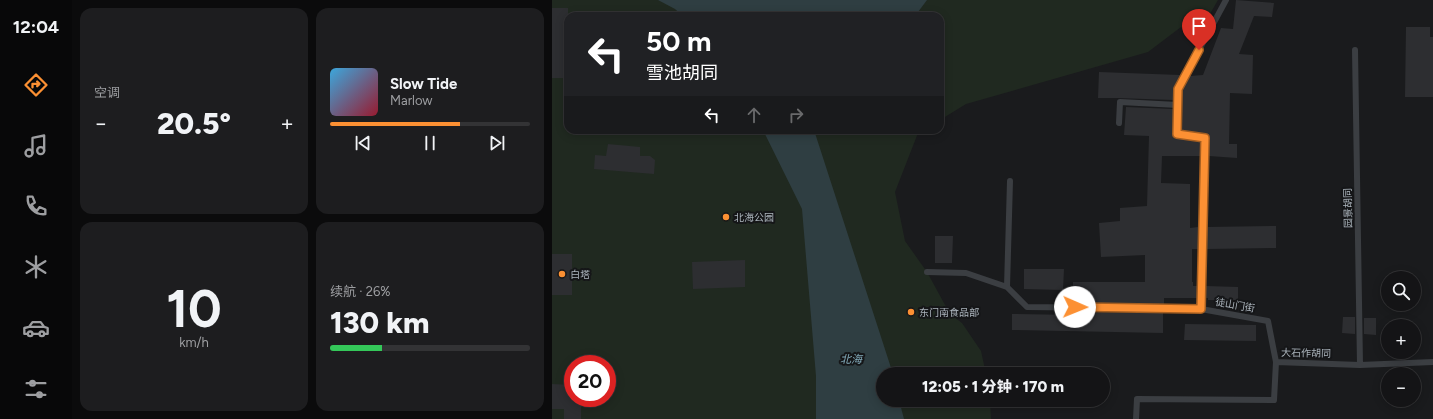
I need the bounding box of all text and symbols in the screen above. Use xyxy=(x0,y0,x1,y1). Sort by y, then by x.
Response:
pin xyxy=(1182,9,1216,50)
icon: arrive xyxy=(1188,15,1210,37)
text: 12:04 xyxy=(13,16,59,38)
text: 50 m xyxy=(646,24,712,58)
icon: left xyxy=(580,28,632,80)
text: 雪池胡同 xyxy=(646,62,718,84)
icon: directions xyxy=(22,71,50,99)
text: Slow Tide xyxy=(390,75,457,93)
text: 空调 xyxy=(94,85,120,100)
text: Marlow xyxy=(390,93,432,108)
icon: left xyxy=(701,104,723,126)
icon: ahead xyxy=(743,104,765,126)
icon: right xyxy=(785,104,807,126)
text: 20.5° xyxy=(157,105,231,142)
text: − xyxy=(94,110,108,137)
text: + xyxy=(280,110,294,137)
icon: music xyxy=(22,132,50,160)
icon: previous xyxy=(352,132,374,154)
icon: pause xyxy=(419,132,441,154)
icon: next xyxy=(486,132,508,154)
street label: 园景胡同 xyxy=(1341,188,1355,228)
icon: phone xyxy=(22,192,50,220)
place label: 北海公园 xyxy=(734,211,774,224)
marker: 北海公园 xyxy=(721,212,731,222)
icon: climate xyxy=(22,253,50,281)
place label: 白塔 xyxy=(570,268,590,281)
marker: 白塔 xyxy=(557,269,567,279)
map controls xyxy=(1381,271,1421,407)
button: search xyxy=(1381,271,1421,311)
text: 10 xyxy=(166,278,222,340)
text: 续航 · 26% xyxy=(330,284,391,299)
position arrow xyxy=(1054,286,1096,328)
street label: 徒山门街 xyxy=(1214,295,1256,315)
text: 130 km xyxy=(330,304,429,341)
place label: 东门南食品部 xyxy=(919,306,979,319)
marker: 东门南食品部 xyxy=(906,307,916,317)
icon: car xyxy=(22,314,50,342)
button: + xyxy=(1381,319,1421,359)
text: km/h xyxy=(179,335,209,350)
street label: 大石作胡同 xyxy=(1281,346,1331,360)
water label: 北海 xyxy=(840,353,864,366)
speed limit sign: 20 xyxy=(564,355,616,407)
button: − xyxy=(1381,367,1421,407)
icon: filters xyxy=(22,375,50,403)
text: 12:05 · 1 分钟 · 170 m xyxy=(922,378,1064,396)

